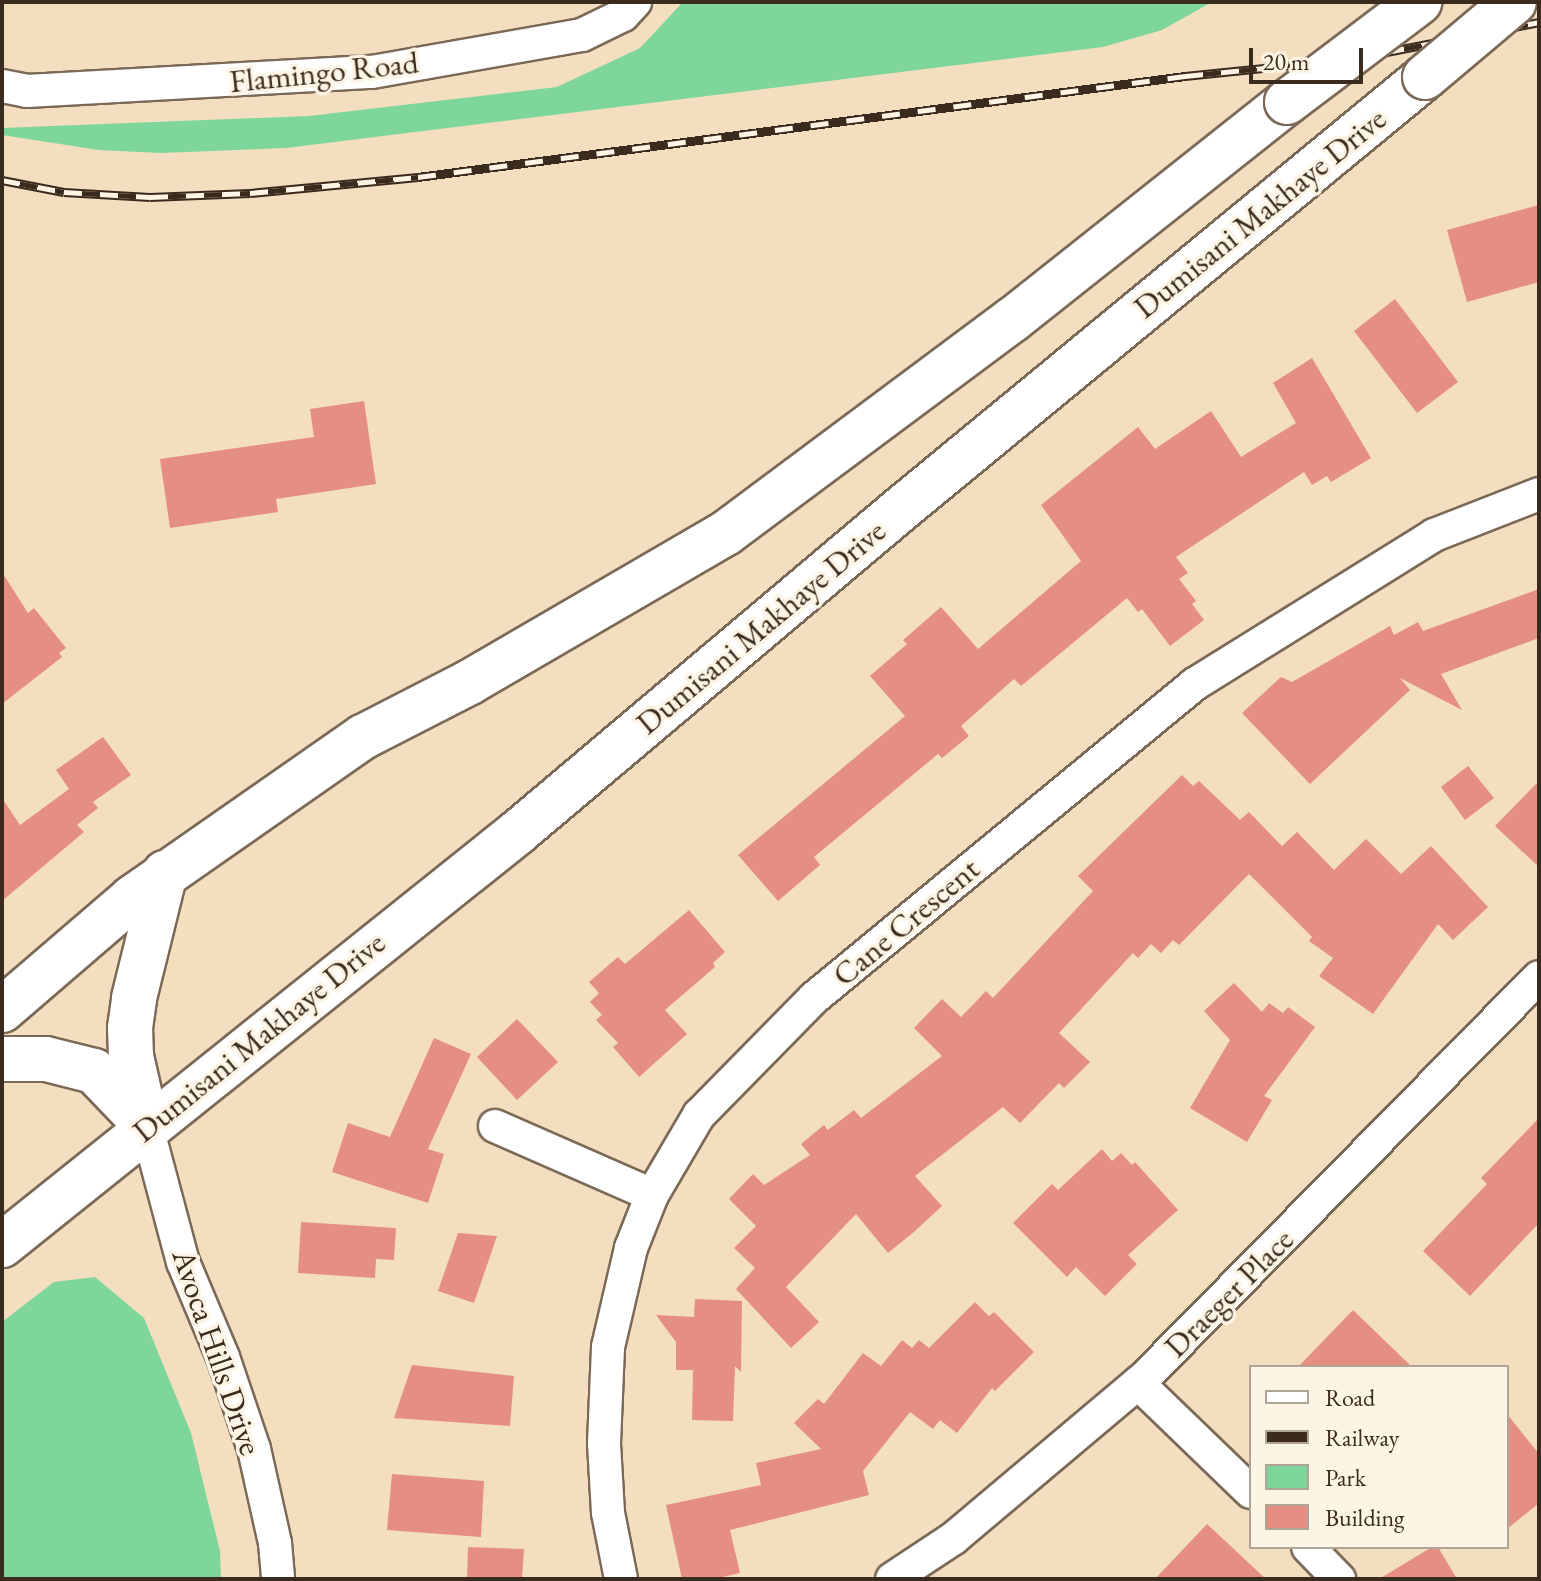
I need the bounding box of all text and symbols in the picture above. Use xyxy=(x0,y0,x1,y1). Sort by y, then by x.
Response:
scale bar xyxy=(1253,32,1367,82)
street label: Flamingo Road xyxy=(228,43,420,101)
text: 20 m xyxy=(1263,46,1310,77)
street label: Dumisani Makhaye Drive xyxy=(1126,99,1394,327)
street label: Dumisani Makhaye Drive xyxy=(629,512,893,742)
street label: Cane Crescent xyxy=(825,850,987,994)
street label: Dumisani Makhaye Drive xyxy=(125,923,393,1151)
street label: Draeger Place xyxy=(1157,1221,1301,1365)
street label: Avoca Hills Drive xyxy=(164,1244,270,1460)
legend xyxy=(1249,1365,1509,1549)
text: Road xyxy=(1325,1382,1375,1413)
text: Railway xyxy=(1325,1422,1399,1453)
text: Park xyxy=(1325,1462,1366,1493)
text: Building xyxy=(1325,1502,1405,1533)

